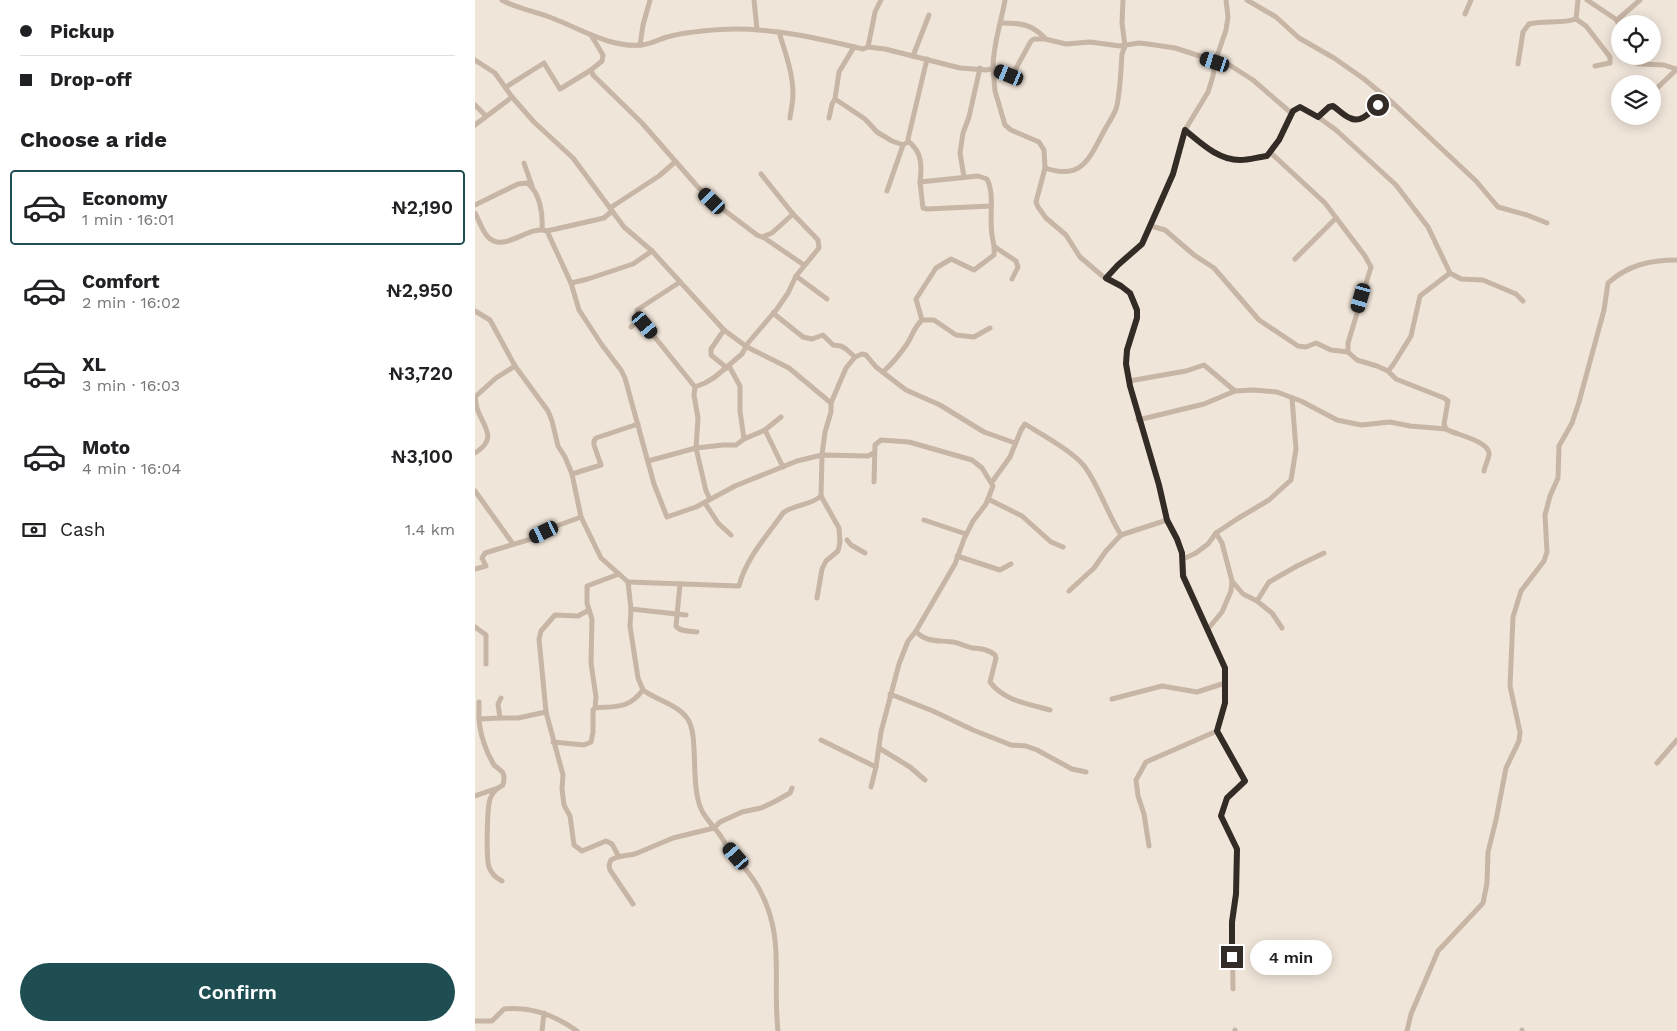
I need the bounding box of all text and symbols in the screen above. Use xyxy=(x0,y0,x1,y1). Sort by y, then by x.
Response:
map controls xyxy=(1611,15,1661,125)
button: locate xyxy=(1611,15,1661,65)
text: Pickup xyxy=(50,20,114,43)
car xyxy=(1198,50,1231,74)
car xyxy=(992,62,1025,88)
text: Drop-off xyxy=(50,68,132,91)
button: layers xyxy=(1611,75,1661,125)
route start xyxy=(1367,94,1389,116)
text: Choose a ride xyxy=(20,127,167,152)
icon: car xyxy=(22,185,67,230)
car xyxy=(696,185,728,217)
text: Economy xyxy=(82,187,167,210)
text: ₦2,190 xyxy=(392,196,453,219)
text: 1 min · 16:01 xyxy=(82,210,174,229)
icon: car xyxy=(22,268,67,313)
text: Comfort xyxy=(82,270,160,293)
text: ₦2,950 xyxy=(387,279,453,302)
car xyxy=(1349,282,1372,314)
text: 2 min · 16:02 xyxy=(82,293,180,312)
car xyxy=(629,309,660,341)
icon: car xyxy=(22,351,67,396)
text: XL xyxy=(82,353,106,376)
text: ₦3,720 xyxy=(389,362,453,385)
text: 3 min · 16:03 xyxy=(82,376,180,395)
icon: car xyxy=(22,434,67,479)
text: Moto xyxy=(82,436,130,459)
text: ₦3,100 xyxy=(391,445,453,468)
text: 4 min · 16:04 xyxy=(82,459,181,478)
icon: cash xyxy=(20,516,48,544)
text: Cash xyxy=(60,518,106,541)
car xyxy=(527,519,560,545)
text: 1.4 km xyxy=(405,520,455,539)
car xyxy=(720,840,751,872)
callout: 4 min xyxy=(1249,940,1332,974)
route end xyxy=(1221,946,1243,968)
text: 4 min xyxy=(1269,948,1313,967)
button: Confirm xyxy=(20,963,455,1021)

